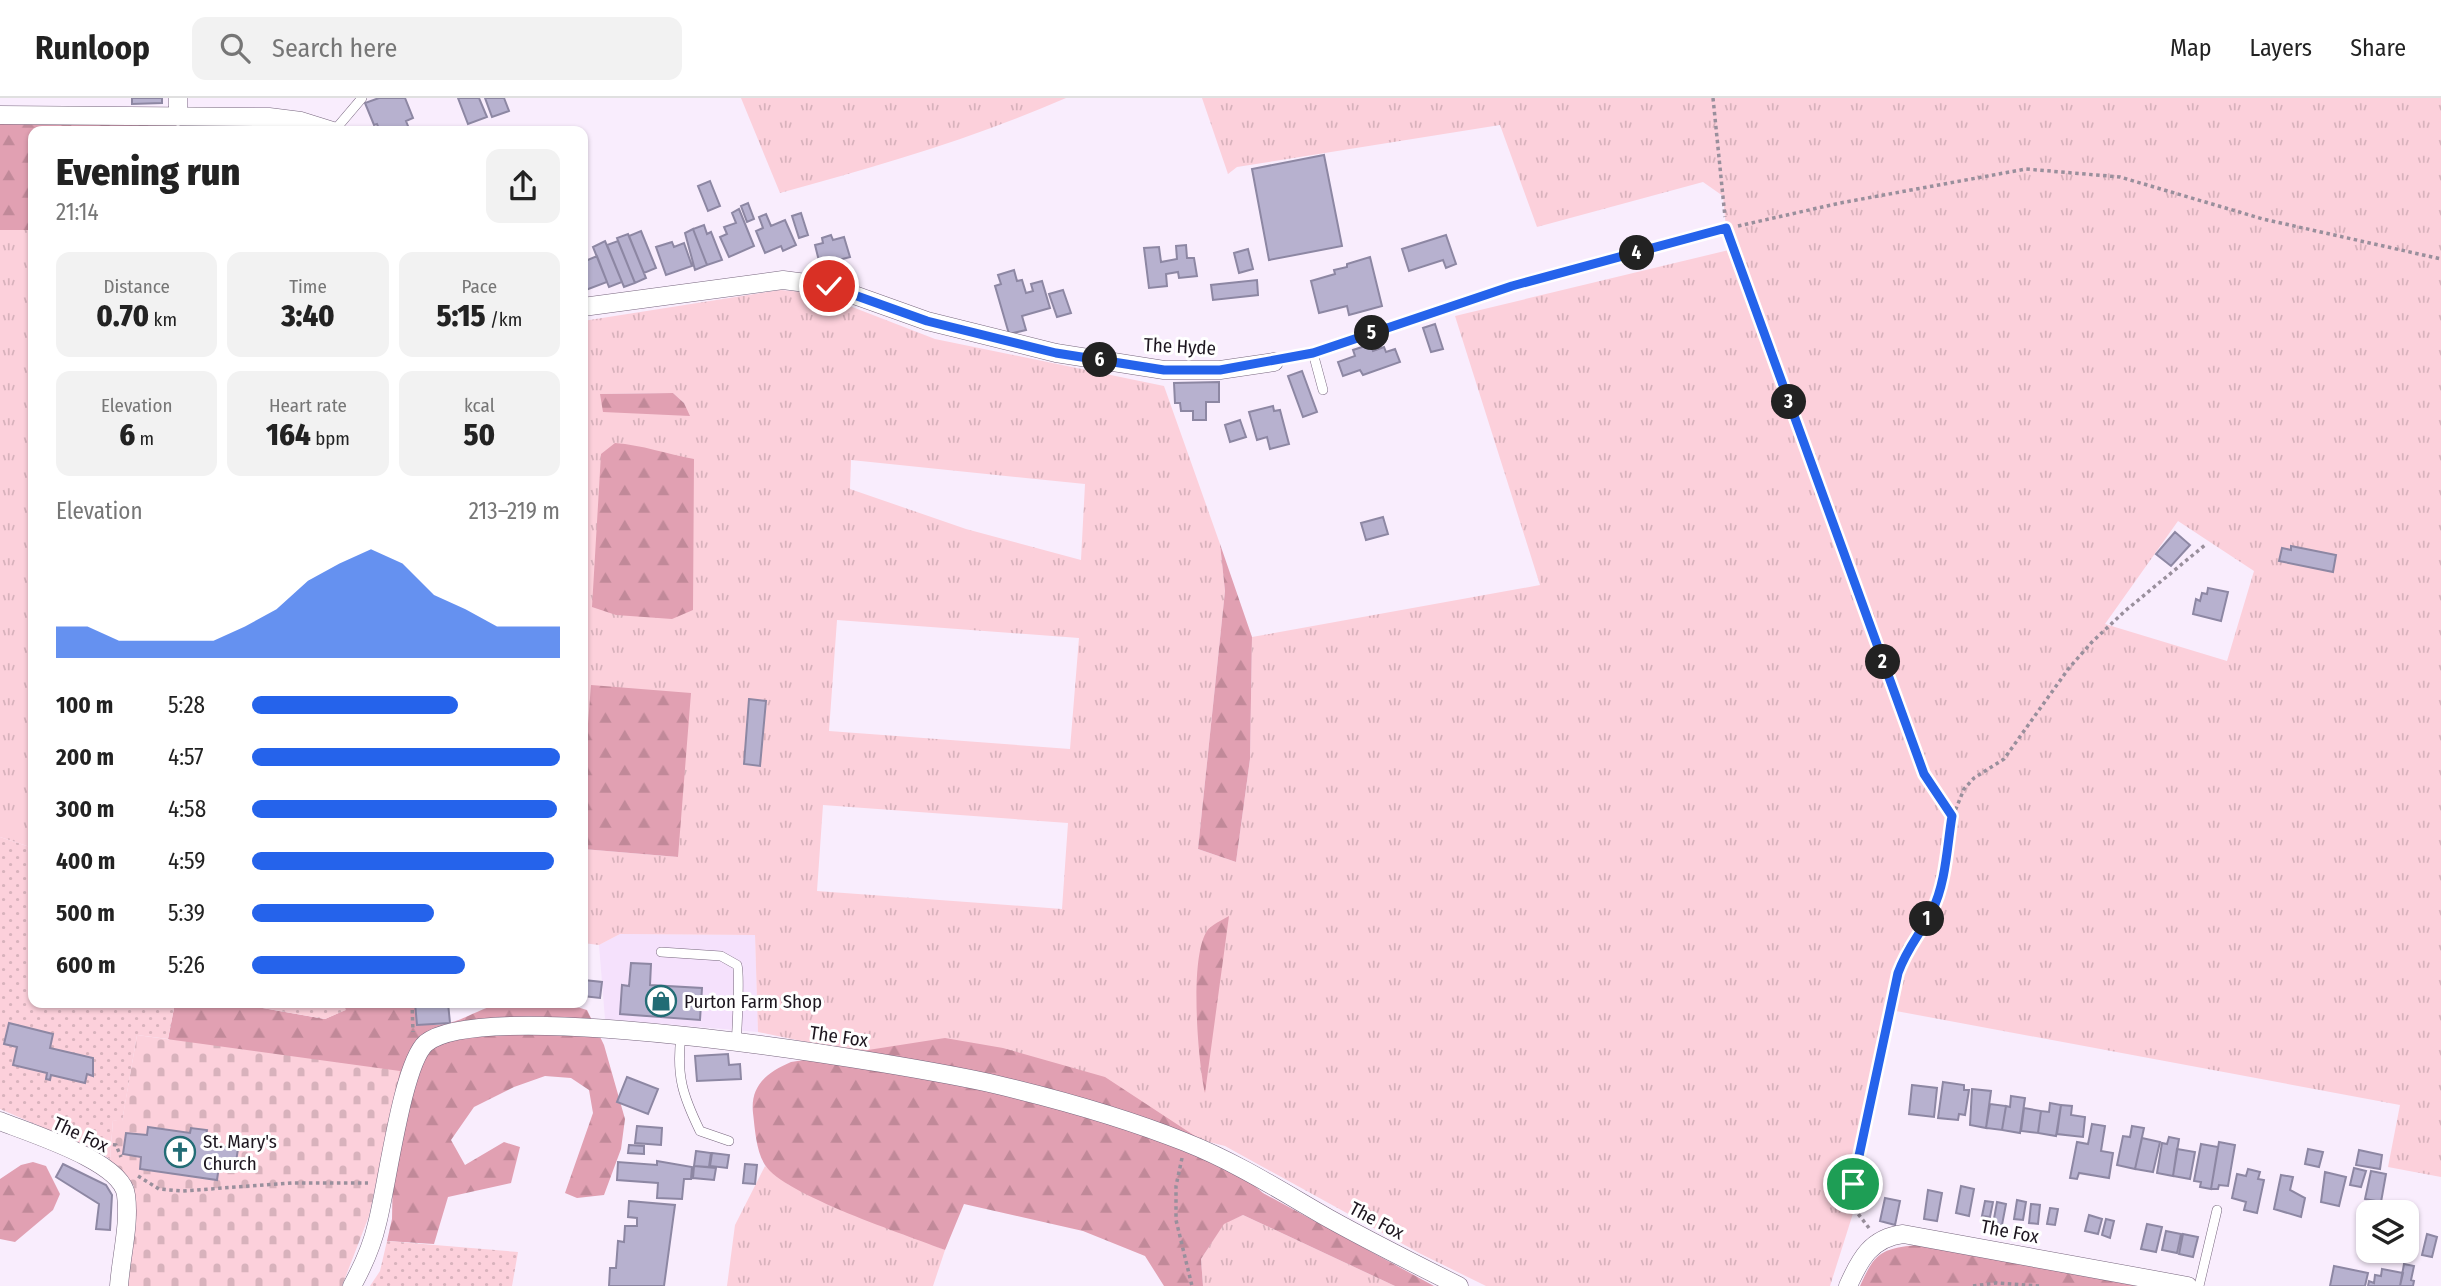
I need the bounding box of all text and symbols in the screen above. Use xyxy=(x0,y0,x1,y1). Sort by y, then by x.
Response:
search box xyxy=(192,17,682,80)
text: Runloop xyxy=(35,28,150,68)
icon: search xyxy=(216,29,254,67)
text: Search here xyxy=(272,33,397,64)
text: Map xyxy=(2170,34,2212,62)
text: Layers xyxy=(2250,34,2312,62)
text: Share xyxy=(2350,34,2406,62)
text: Evening run xyxy=(56,149,240,195)
button: share xyxy=(486,149,560,223)
text: 21:14 xyxy=(56,198,99,226)
pin: 4 xyxy=(1620,236,1654,270)
text: 4 xyxy=(1632,241,1641,264)
pin xyxy=(799,256,859,316)
icon: check xyxy=(810,267,848,305)
text: Distance xyxy=(103,275,170,298)
text: Time xyxy=(289,275,327,298)
text: Pace xyxy=(462,275,497,298)
text: 0.70 xyxy=(96,298,149,334)
text: 3:40 xyxy=(281,298,335,334)
text: 5:15 xyxy=(436,298,485,334)
text: km xyxy=(149,308,177,331)
text: /km xyxy=(485,308,522,331)
pin: 5 xyxy=(1354,316,1390,350)
text: 5 xyxy=(1367,321,1376,344)
street label: The Hyde xyxy=(1143,333,1217,360)
pin: 6 xyxy=(1082,342,1118,378)
text: 6 xyxy=(1095,348,1104,371)
pin: 3 xyxy=(1772,384,1806,420)
text: 3 xyxy=(1784,390,1793,413)
text: Elevation xyxy=(101,394,172,417)
text: Heart rate xyxy=(269,394,347,417)
text: kcal xyxy=(464,394,495,417)
text: 6 xyxy=(119,417,135,453)
text: 164 xyxy=(266,417,311,453)
text: 50 xyxy=(463,417,495,453)
text: m xyxy=(135,427,154,450)
text: bpm xyxy=(311,427,350,450)
text: Elevation xyxy=(56,497,143,525)
text: 213–219 m xyxy=(469,497,560,525)
pin: 2 xyxy=(1866,644,1900,680)
text: 2 xyxy=(1878,650,1887,673)
text: 100 m xyxy=(56,691,113,719)
text: 5:28 xyxy=(168,691,205,719)
text: 200 m xyxy=(56,743,114,771)
text: 4:57 xyxy=(168,743,204,771)
text: 300 m xyxy=(56,795,114,823)
text: 4:58 xyxy=(168,795,206,823)
text: 400 m xyxy=(56,847,115,875)
text: 4:59 xyxy=(168,847,206,875)
text: 500 m xyxy=(56,899,115,927)
text: 5:39 xyxy=(168,899,205,927)
pin: 1 xyxy=(1910,902,1944,936)
text: 1 xyxy=(1922,907,1931,930)
text: 600 m xyxy=(56,951,115,979)
text: 5:26 xyxy=(168,951,205,979)
shop icon: Purton Farm Shop xyxy=(644,984,678,1018)
place label: Purton Farm Shop xyxy=(684,990,822,1013)
street label: The Fox xyxy=(808,1021,870,1052)
street label: The Fox xyxy=(49,1112,113,1158)
place label: St. Mary's Church xyxy=(203,1130,277,1175)
church icon: St. Mary's Church xyxy=(163,1135,197,1169)
pin xyxy=(1823,1154,1883,1214)
icon: arrive xyxy=(1834,1165,1872,1203)
street label: The Fox xyxy=(1346,1197,1409,1245)
map controls xyxy=(2356,1200,2419,1263)
button: layers xyxy=(2356,1200,2419,1263)
street label: The Fox xyxy=(1979,1215,2041,1248)

